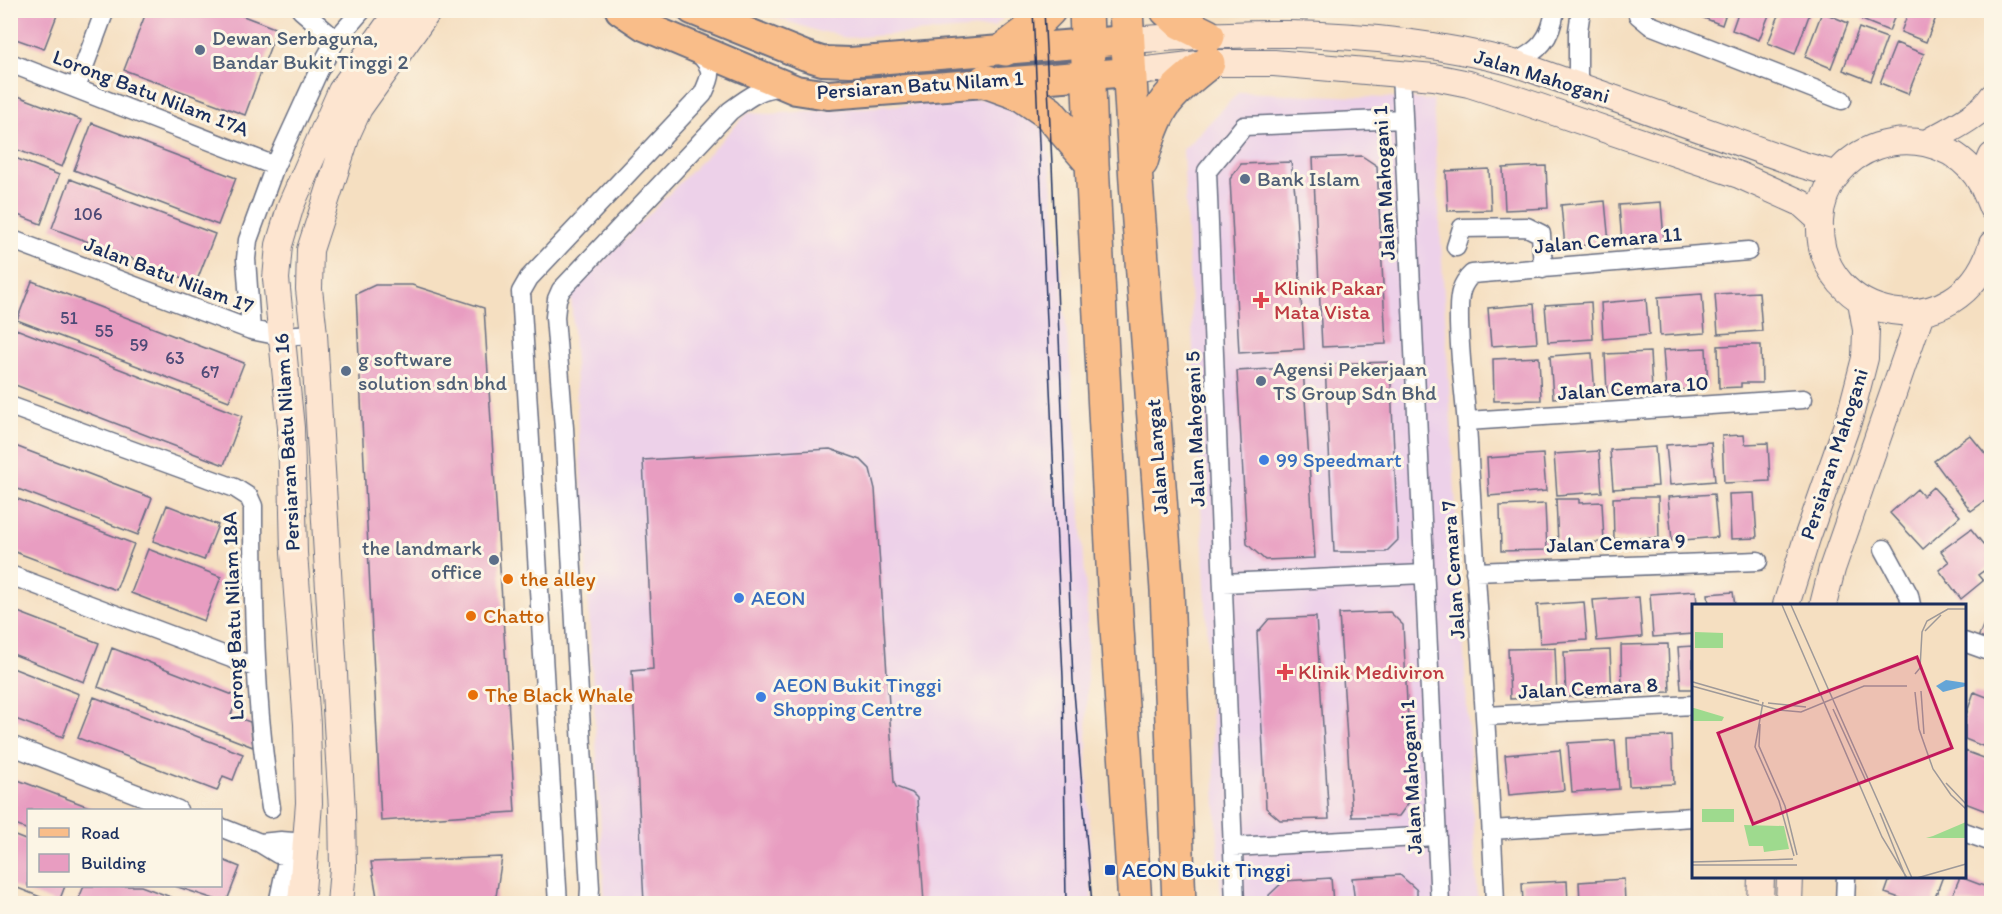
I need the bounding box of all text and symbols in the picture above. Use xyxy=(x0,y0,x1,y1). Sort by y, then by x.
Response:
place label: Dewan Serbaguna, Bandar Bukit Tinggi 2 xyxy=(212,25,409,74)
marker: Dewan Serbaguna, Bandar Bukit Tinggi 2 xyxy=(193,43,207,57)
street label: Jalan Mahogani xyxy=(1471,43,1613,108)
street label: Lorong Batu Nilam 17A xyxy=(50,44,253,142)
street label: Persiaran Batu Nilam 1 xyxy=(816,65,1024,104)
street label: Jalan Mahogani 1 xyxy=(1367,105,1400,261)
place label: Bank Islam xyxy=(1257,166,1360,191)
marker: Bank Islam xyxy=(1238,172,1252,186)
house number: 106 xyxy=(74,203,102,225)
street label: Jalan Cemara 11 xyxy=(1533,221,1683,258)
street label: Jalan Batu Nilam 17 xyxy=(81,231,257,318)
place label: Klinik Pakar Mata Vista xyxy=(1274,275,1384,324)
marker: Klinik Pakar Mata Vista xyxy=(1252,291,1270,309)
house number: 51 xyxy=(60,307,78,329)
house number: 55 xyxy=(95,320,113,342)
street label: Persiaran Batu Nilam 16 xyxy=(268,332,305,552)
house number: 59 xyxy=(130,334,148,356)
place label: g software solution sdn bhd xyxy=(358,346,508,395)
house number: 63 xyxy=(165,347,185,369)
street label: Jalan Mahogani 5 xyxy=(1179,351,1210,507)
place label: Agensi Pekerjaan TS Group Sdn Bhd xyxy=(1273,356,1437,405)
house number: 67 xyxy=(201,361,219,383)
marker: g software solution sdn bhd xyxy=(339,364,353,378)
street label: Persiaran Mahogani xyxy=(1794,365,1873,543)
street label: Jalan Cemara 10 xyxy=(1557,370,1709,405)
marker: Agensi Pekerjaan TS Group Sdn Bhd xyxy=(1254,374,1268,388)
street label: Jalan Langat xyxy=(1140,398,1173,516)
place label: 99 Speedmart xyxy=(1276,447,1402,472)
marker: 99 Speedmart xyxy=(1257,453,1271,467)
street label: Jalan Cemara 7 xyxy=(1435,500,1470,640)
street label: Lorong Batu Nilam 18A xyxy=(216,510,249,721)
street label: Jalan Cemara 9 xyxy=(1546,528,1686,557)
place label: the landmark office xyxy=(362,535,482,584)
marker: the landmark office xyxy=(487,553,501,567)
place label: the alley xyxy=(520,566,596,591)
marker: the alley xyxy=(501,572,515,586)
place label: AEON xyxy=(751,585,806,610)
marker: AEON xyxy=(732,591,746,605)
place label: Chatto xyxy=(483,603,544,628)
inset map xyxy=(1692,604,1966,878)
marker: Chatto xyxy=(464,609,478,623)
place label: Klinik Mediviron xyxy=(1298,659,1445,684)
marker: Klinik Mediviron xyxy=(1276,663,1294,681)
street label: Jalan Cemara 8 xyxy=(1517,671,1659,704)
place label: AEON Bukit Tinggi Shopping Centre xyxy=(773,672,942,721)
place label: The Black Whale xyxy=(485,682,633,707)
marker: The Black Whale xyxy=(466,688,480,702)
marker: AEON Bukit Tinggi Shopping Centre xyxy=(754,690,768,704)
street label: Jalan Mahogani 1 xyxy=(1394,699,1427,855)
legend xyxy=(27,809,222,887)
text: Road xyxy=(81,822,120,844)
text: Building xyxy=(81,852,147,874)
place label: AEON Bukit Tinggi xyxy=(1122,857,1291,882)
marker: AEON Bukit Tinggi xyxy=(1103,863,1117,877)

